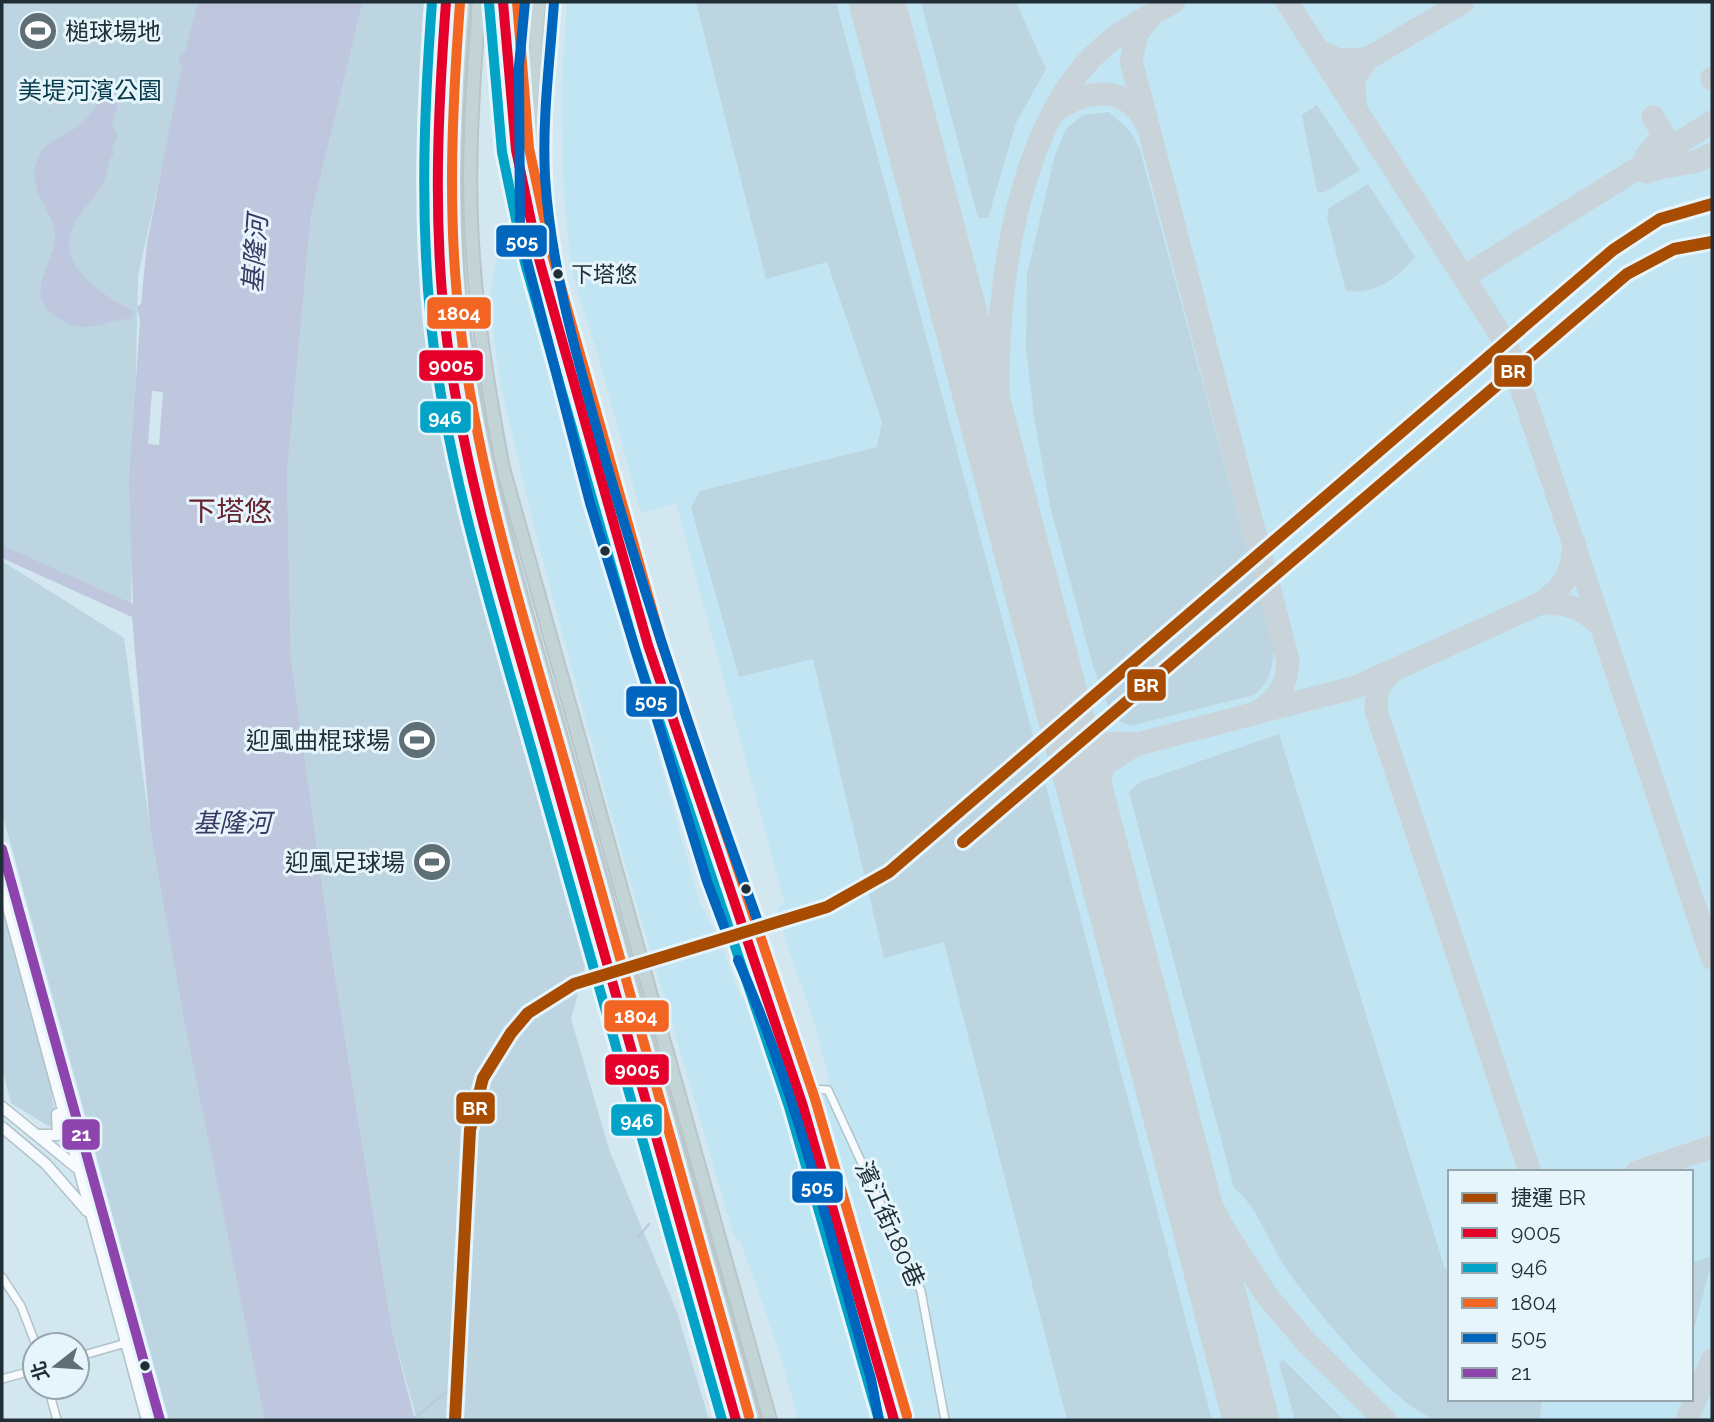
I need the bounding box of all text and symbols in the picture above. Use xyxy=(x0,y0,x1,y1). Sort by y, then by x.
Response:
sports icon: 槌球場地 xyxy=(17,10,59,52)
place label: 槌球場地 xyxy=(65,17,161,46)
park label: 美堤河濱公園 xyxy=(18,76,162,105)
water label: 基隆河 xyxy=(237,209,273,294)
line badge: 505 xyxy=(495,224,548,258)
text: 505 xyxy=(506,230,538,252)
place label: 下塔悠 xyxy=(571,261,637,287)
marker: 下塔悠 xyxy=(551,267,565,281)
line badge: 1804 xyxy=(426,296,492,330)
text: 1804 xyxy=(437,302,481,324)
line badge: 9005 xyxy=(418,349,484,382)
text: 9005 xyxy=(428,354,474,376)
line badge: BR xyxy=(1493,354,1533,388)
text: BR xyxy=(1500,360,1526,382)
line badge: 946 xyxy=(419,400,472,434)
text: 946 xyxy=(428,406,462,428)
district label: 下塔悠 xyxy=(188,495,272,528)
unlabelled marker xyxy=(598,544,612,558)
line badge: BR xyxy=(1126,668,1167,702)
text: BR xyxy=(1133,674,1159,696)
line badge: 505 xyxy=(625,685,678,718)
text: 505 xyxy=(635,690,667,712)
sports icon: 迎風曲棍球場 xyxy=(396,719,438,761)
place label: 迎風曲棍球場 xyxy=(246,726,390,755)
water label: 基隆河 xyxy=(193,808,276,838)
sports icon: 迎風足球場 xyxy=(411,841,453,883)
place label: 迎風足球場 xyxy=(285,848,405,877)
unlabelled marker xyxy=(739,882,753,896)
line badge: 1804 xyxy=(603,999,670,1033)
text: 1804 xyxy=(614,1005,658,1027)
line badge: 9005 xyxy=(604,1053,670,1086)
text: 9005 xyxy=(614,1058,660,1080)
line badge: BR xyxy=(455,1091,496,1125)
text: BR xyxy=(462,1097,488,1119)
line badge: 946 xyxy=(610,1103,663,1137)
text: 946 xyxy=(620,1109,654,1131)
line badge: 21 xyxy=(61,1118,101,1151)
text: 21 xyxy=(71,1123,91,1145)
street label: 濱江街180巷 xyxy=(849,1156,931,1292)
line badge: 505 xyxy=(791,1170,844,1204)
legend xyxy=(1448,1170,1693,1401)
text: 505 xyxy=(801,1176,833,1198)
text: 捷運 BR xyxy=(1511,1185,1586,1210)
text: 9005 xyxy=(1511,1220,1560,1245)
text: 946 xyxy=(1511,1255,1547,1280)
text: 1804 xyxy=(1511,1290,1557,1315)
text: 505 xyxy=(1511,1325,1547,1350)
north arrow xyxy=(21,1331,91,1401)
text: 北 xyxy=(26,1359,53,1383)
unlabelled marker xyxy=(138,1359,152,1373)
text: 21 xyxy=(1511,1360,1531,1385)

